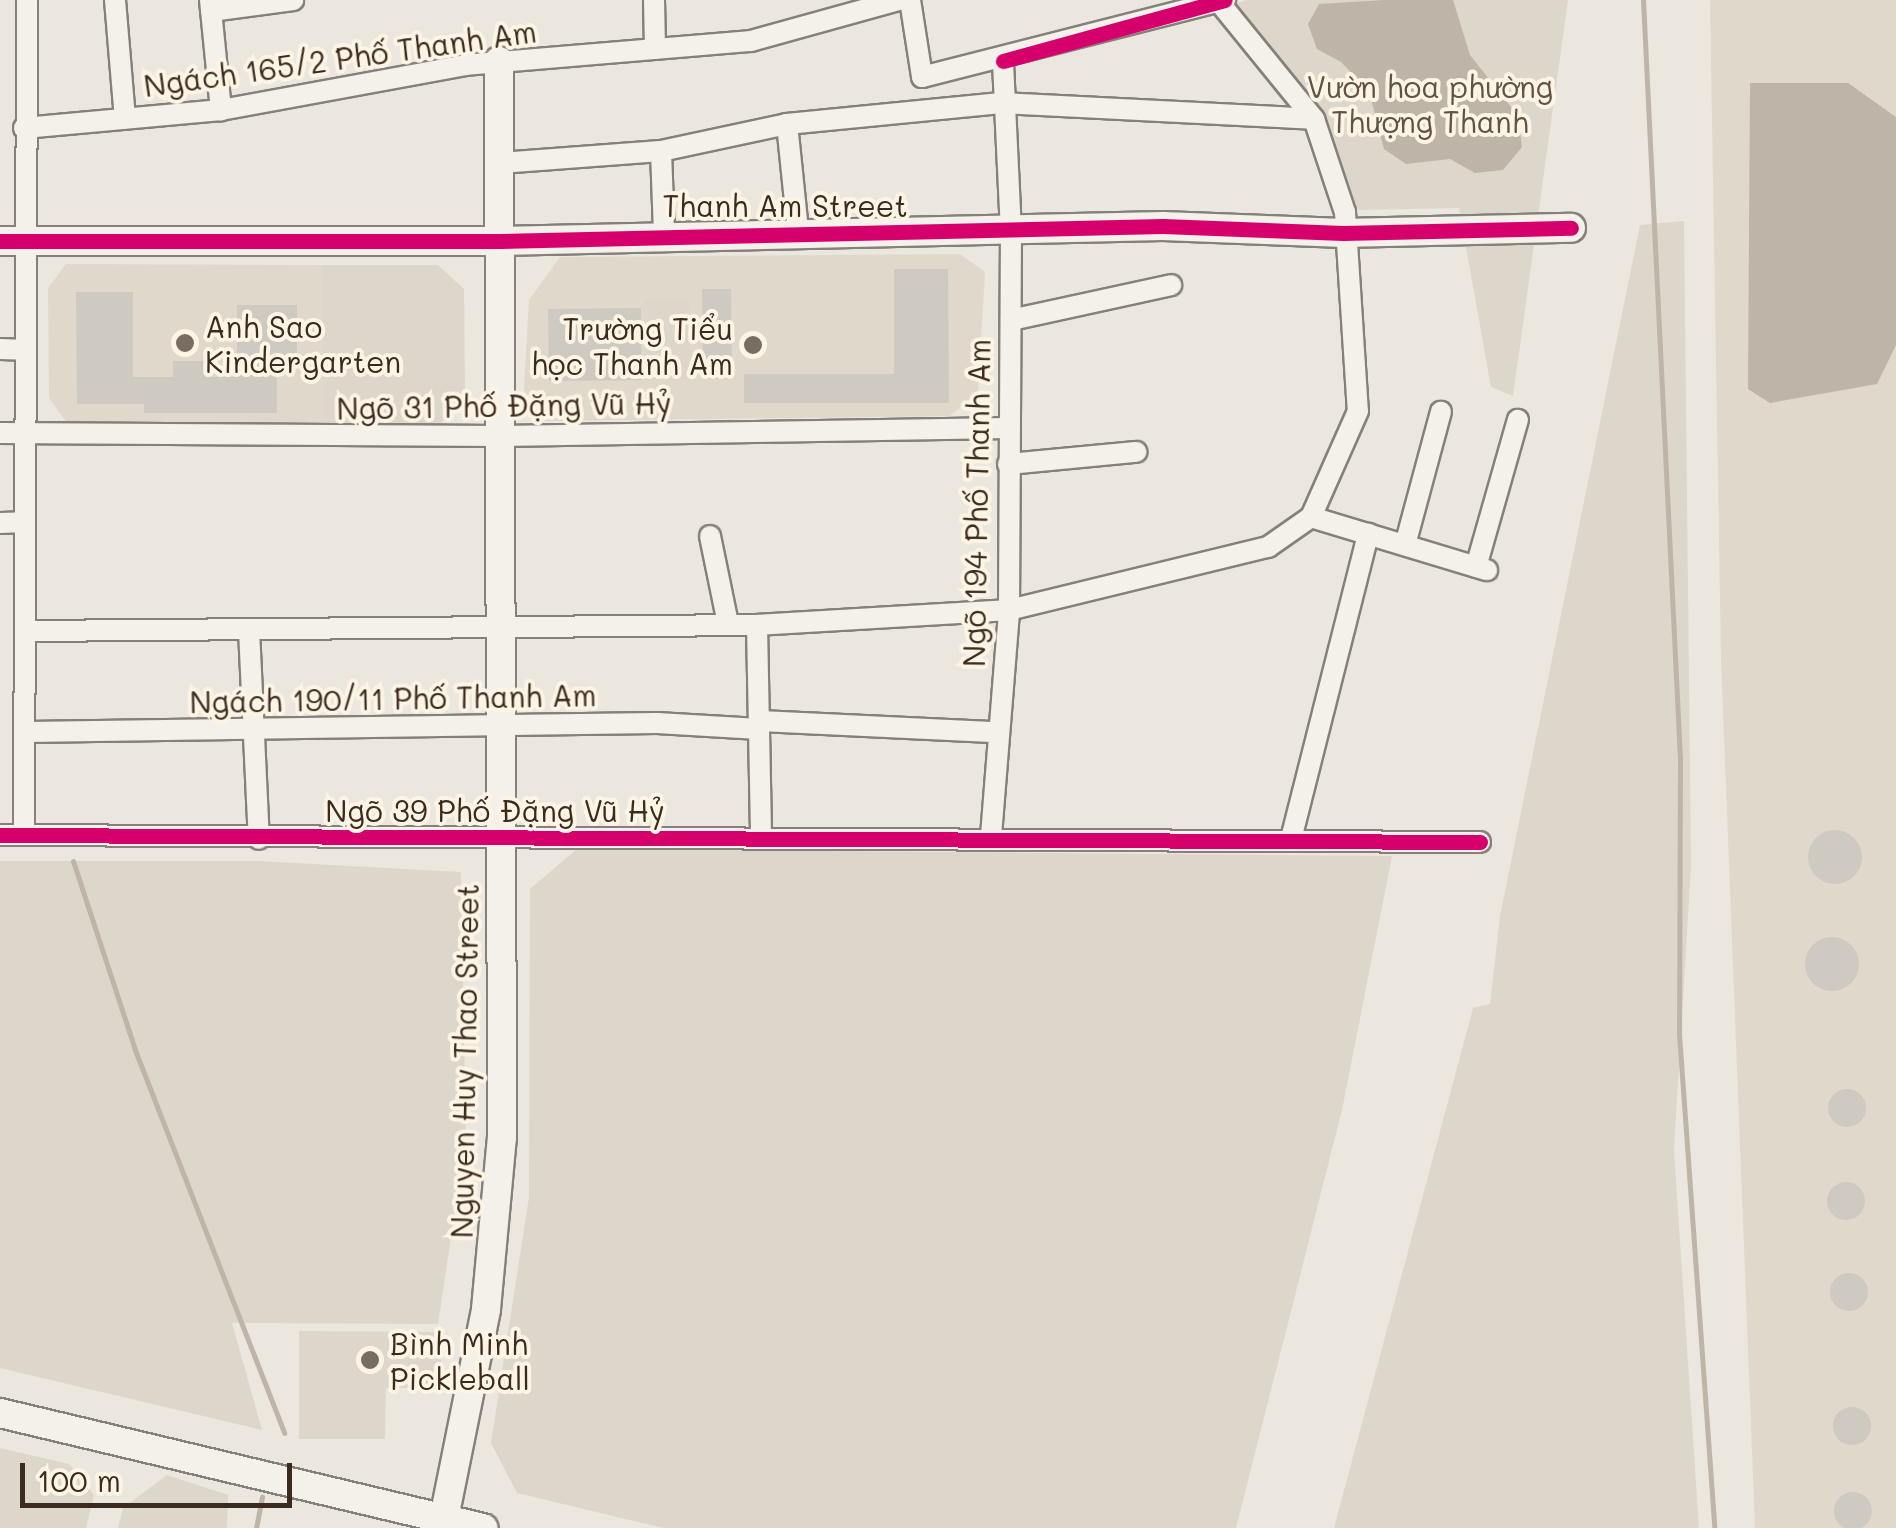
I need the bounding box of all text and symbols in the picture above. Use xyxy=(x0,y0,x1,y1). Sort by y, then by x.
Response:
street label: Ngách 165/2 Phố Thanh Am xyxy=(141,13,539,103)
park label: Vườn hoa phường Thượng Thanh xyxy=(1307,68,1553,138)
street label: Thanh Am Street xyxy=(662,187,908,223)
place label: Anh Sao Kindergarten xyxy=(205,308,401,378)
place label: Trường Tiểu học Thanh Am xyxy=(531,310,733,380)
marker: Anh Sao Kindergarten xyxy=(174,332,196,354)
marker: Trường Tiểu học Thanh Am xyxy=(742,334,764,356)
street label: Ngõ 194 Phố Thanh Am xyxy=(955,339,997,667)
street label: Ngõ 31 Phố Đặng Vũ Hỷ xyxy=(336,384,672,426)
street label: Ngách 190/11 Phố Thanh Am xyxy=(189,676,597,720)
street label: Ngõ 39 Phố Đặng Vũ Hỷ xyxy=(325,792,665,828)
street label: Nguyen Huy Thao Street xyxy=(443,883,485,1239)
place label: Bình Minh Pickleball xyxy=(390,1325,530,1396)
marker: Bình Minh Pickleball xyxy=(359,1349,381,1371)
scale bar xyxy=(25,1443,298,1505)
text: 100 m xyxy=(37,1460,121,1500)

